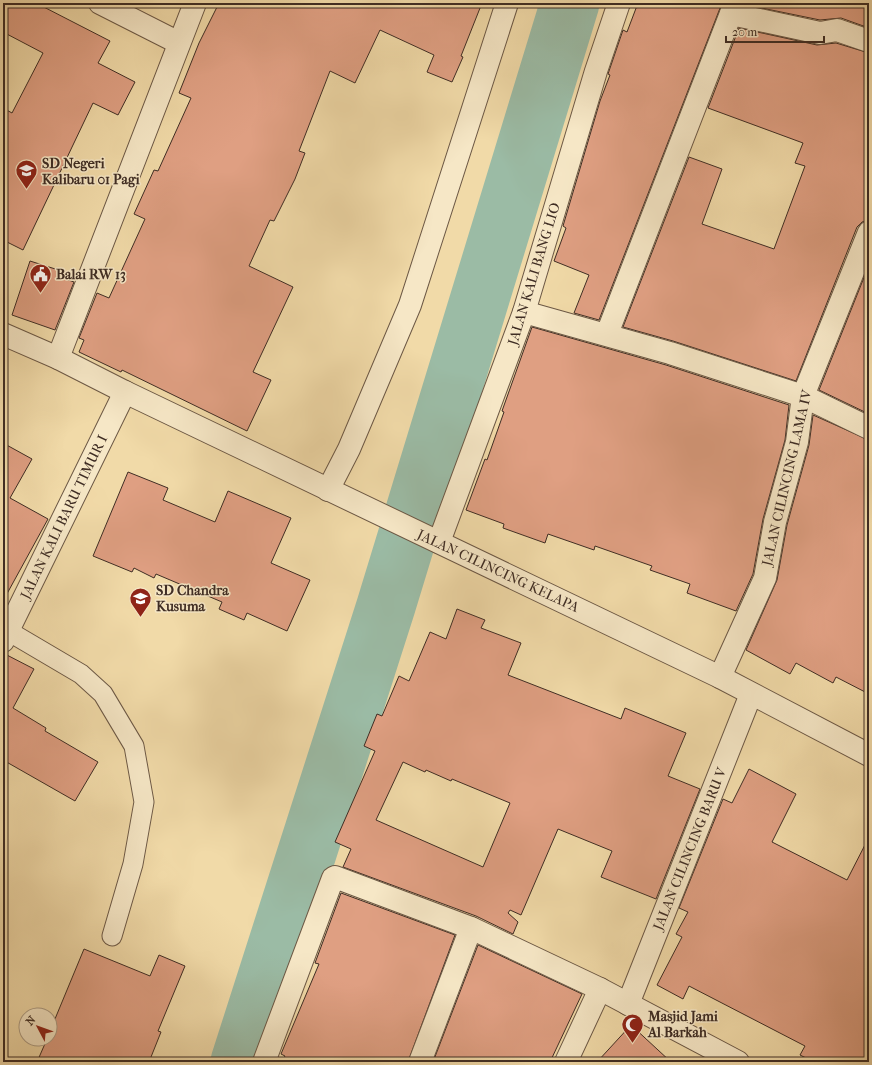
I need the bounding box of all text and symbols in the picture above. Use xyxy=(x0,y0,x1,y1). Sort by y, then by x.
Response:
scale bar xyxy=(726,18,824,44)
text: 20 m xyxy=(732,25,757,39)
place label: SD Negeri Kalibaru 01 Pagi xyxy=(42,155,140,188)
school or university icon: SD Negeri Kalibaru 01 Pagi xyxy=(14,158,40,191)
street label: JALAN KALI BANG LIO xyxy=(504,201,564,348)
public building icon: Balai RW 13 xyxy=(27,261,53,294)
place label: Balai RW 13 xyxy=(56,266,126,283)
street label: JALAN CILINCING LAMA IV xyxy=(758,387,816,569)
street label: JALAN KALI BARU TIMUR I xyxy=(16,432,111,603)
street label: JALAN CILINCING KELAPA xyxy=(413,526,582,616)
place label: SD Chandra Kusuma xyxy=(156,582,229,615)
school or university icon: SD Chandra Kusuma xyxy=(128,585,154,618)
street label: JALAN CILINCING BARU V xyxy=(649,764,731,934)
north arrow xyxy=(18,1007,58,1047)
place label: Masjid Jami Al Barkah xyxy=(647,1008,719,1041)
mosque icon: Masjid Jami Al Barkah xyxy=(620,1011,646,1044)
text: N xyxy=(23,1013,39,1028)

